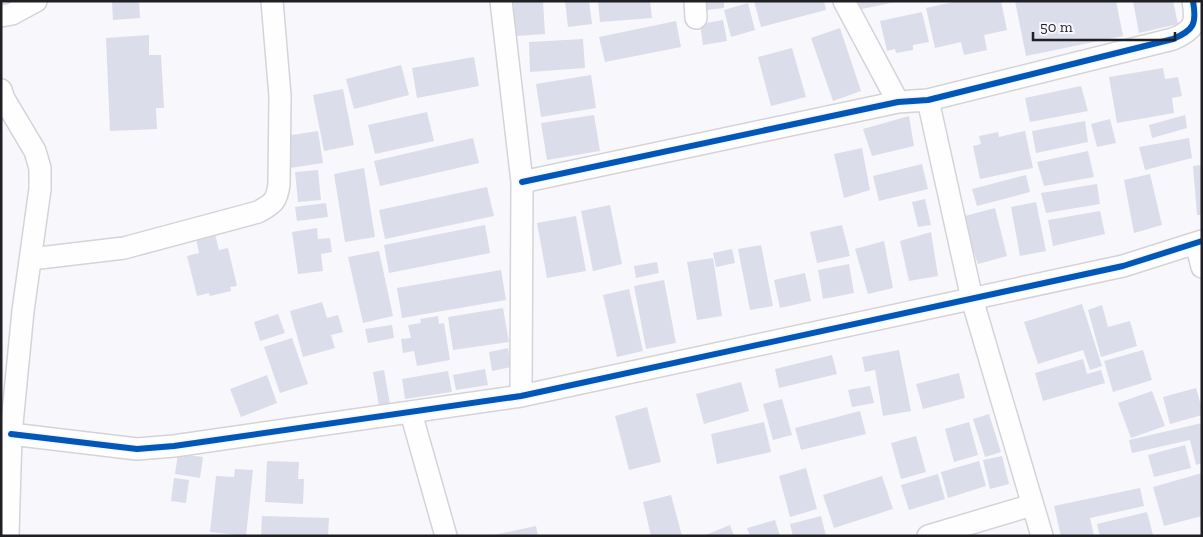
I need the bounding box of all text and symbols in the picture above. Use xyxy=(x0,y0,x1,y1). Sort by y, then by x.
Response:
scale bar xyxy=(1033,10,1176,42)
text: 50 m xyxy=(1040,18,1073,36)

